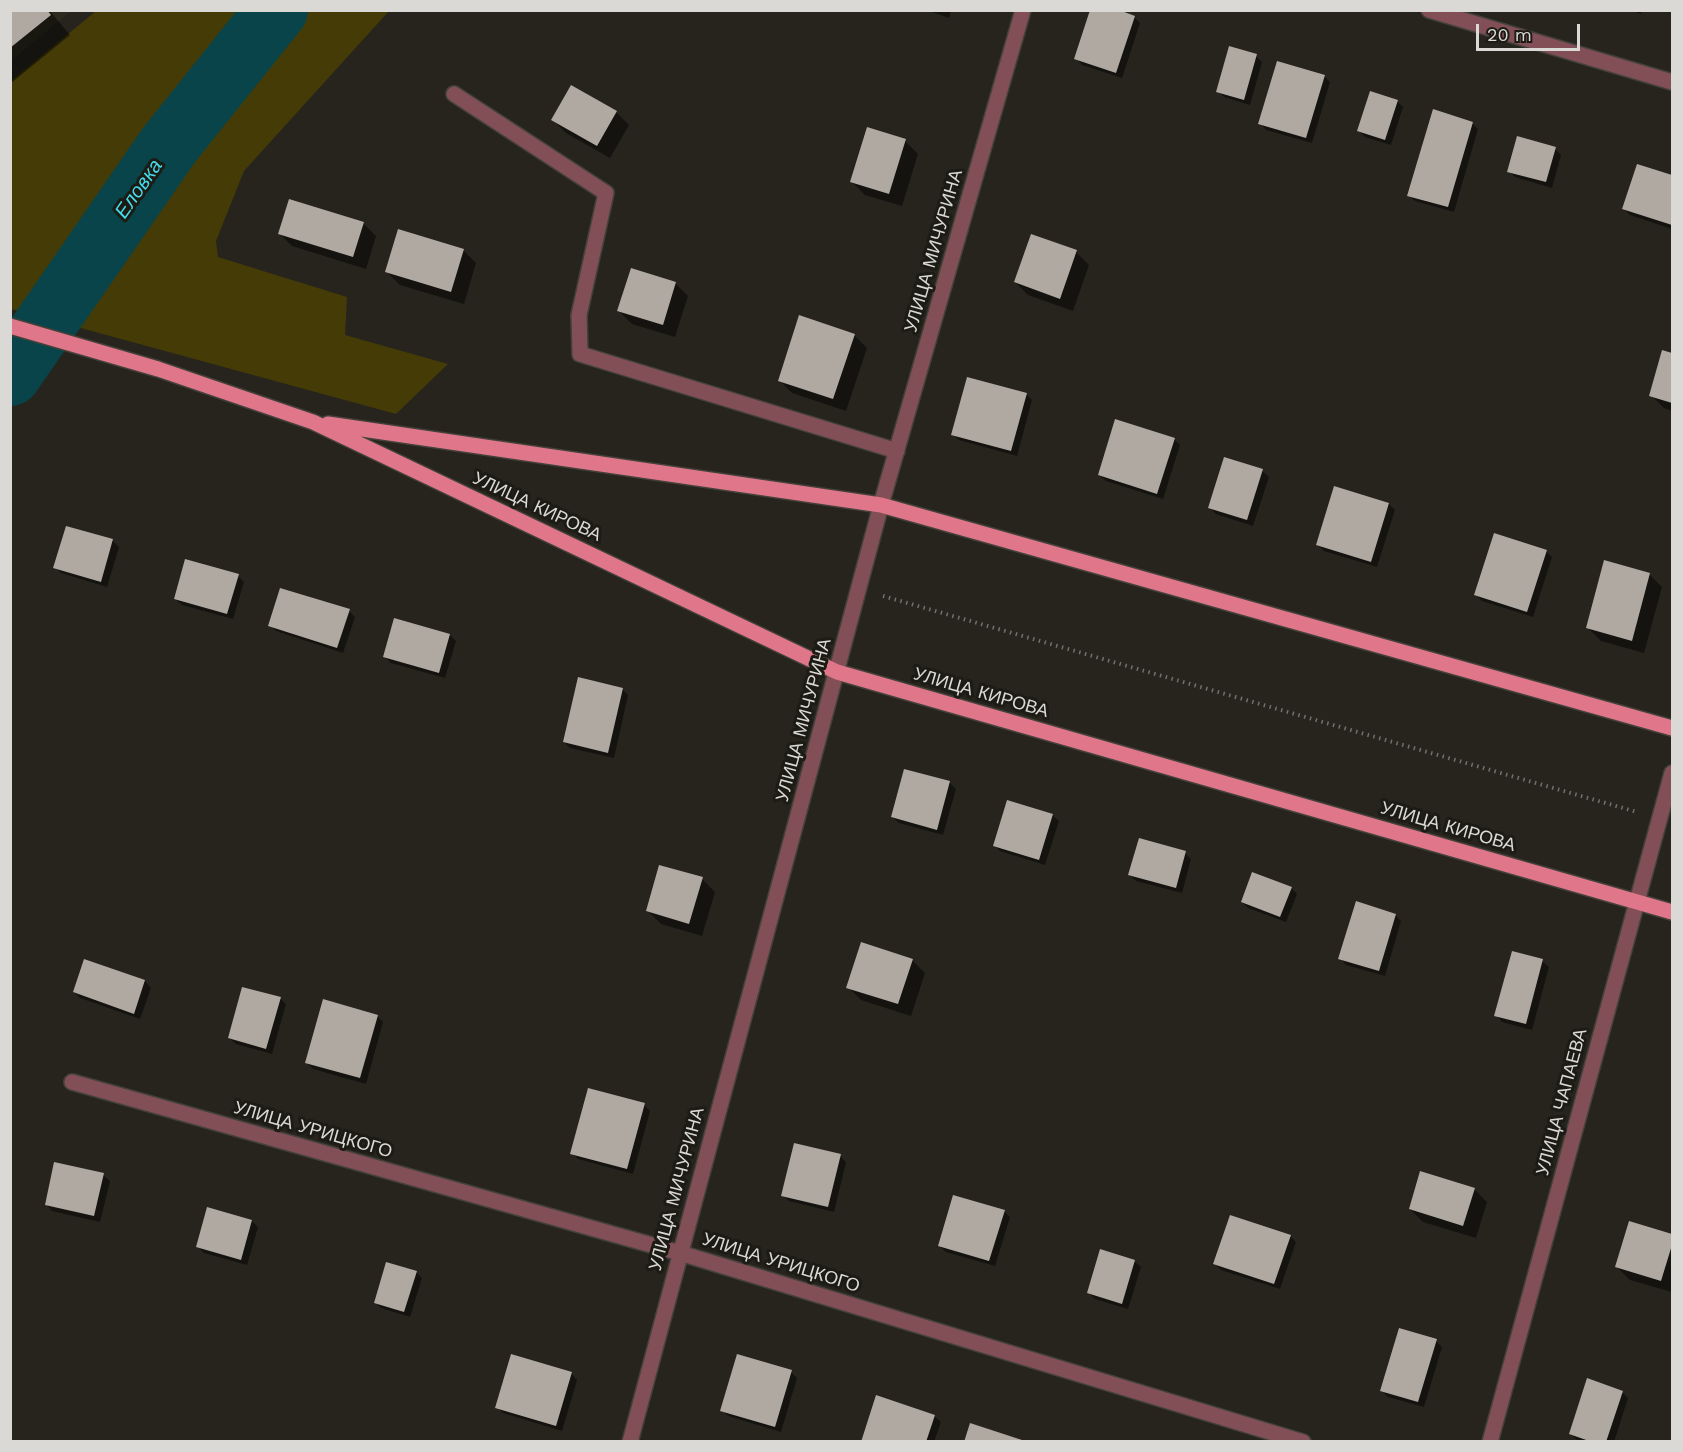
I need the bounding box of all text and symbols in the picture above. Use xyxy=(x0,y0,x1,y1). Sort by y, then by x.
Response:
scale bar xyxy=(1479,12,1582,50)
text: 20 m xyxy=(1487,24,1532,45)
water label: Еловка xyxy=(110,155,168,223)
street label: УЛИЦА МИЧУРИНА xyxy=(900,167,968,335)
street label: УЛИЦА КИРОВА xyxy=(469,468,605,546)
street label: УЛИЦА МИЧУРИНА xyxy=(772,636,836,804)
street label: УЛИЦА КИРОВА xyxy=(911,663,1051,723)
street label: УЛИЦА КИРОВА xyxy=(1378,797,1518,857)
street label: УЛИЦА ЧАПАЕВА xyxy=(1532,1026,1592,1178)
street label: УЛИЦА УРИЦКОГО xyxy=(231,1097,395,1163)
street label: УЛИЦА МИЧУРИНА xyxy=(645,1105,709,1273)
street label: УЛИЦА УРИЦКОГО xyxy=(700,1229,862,1297)

